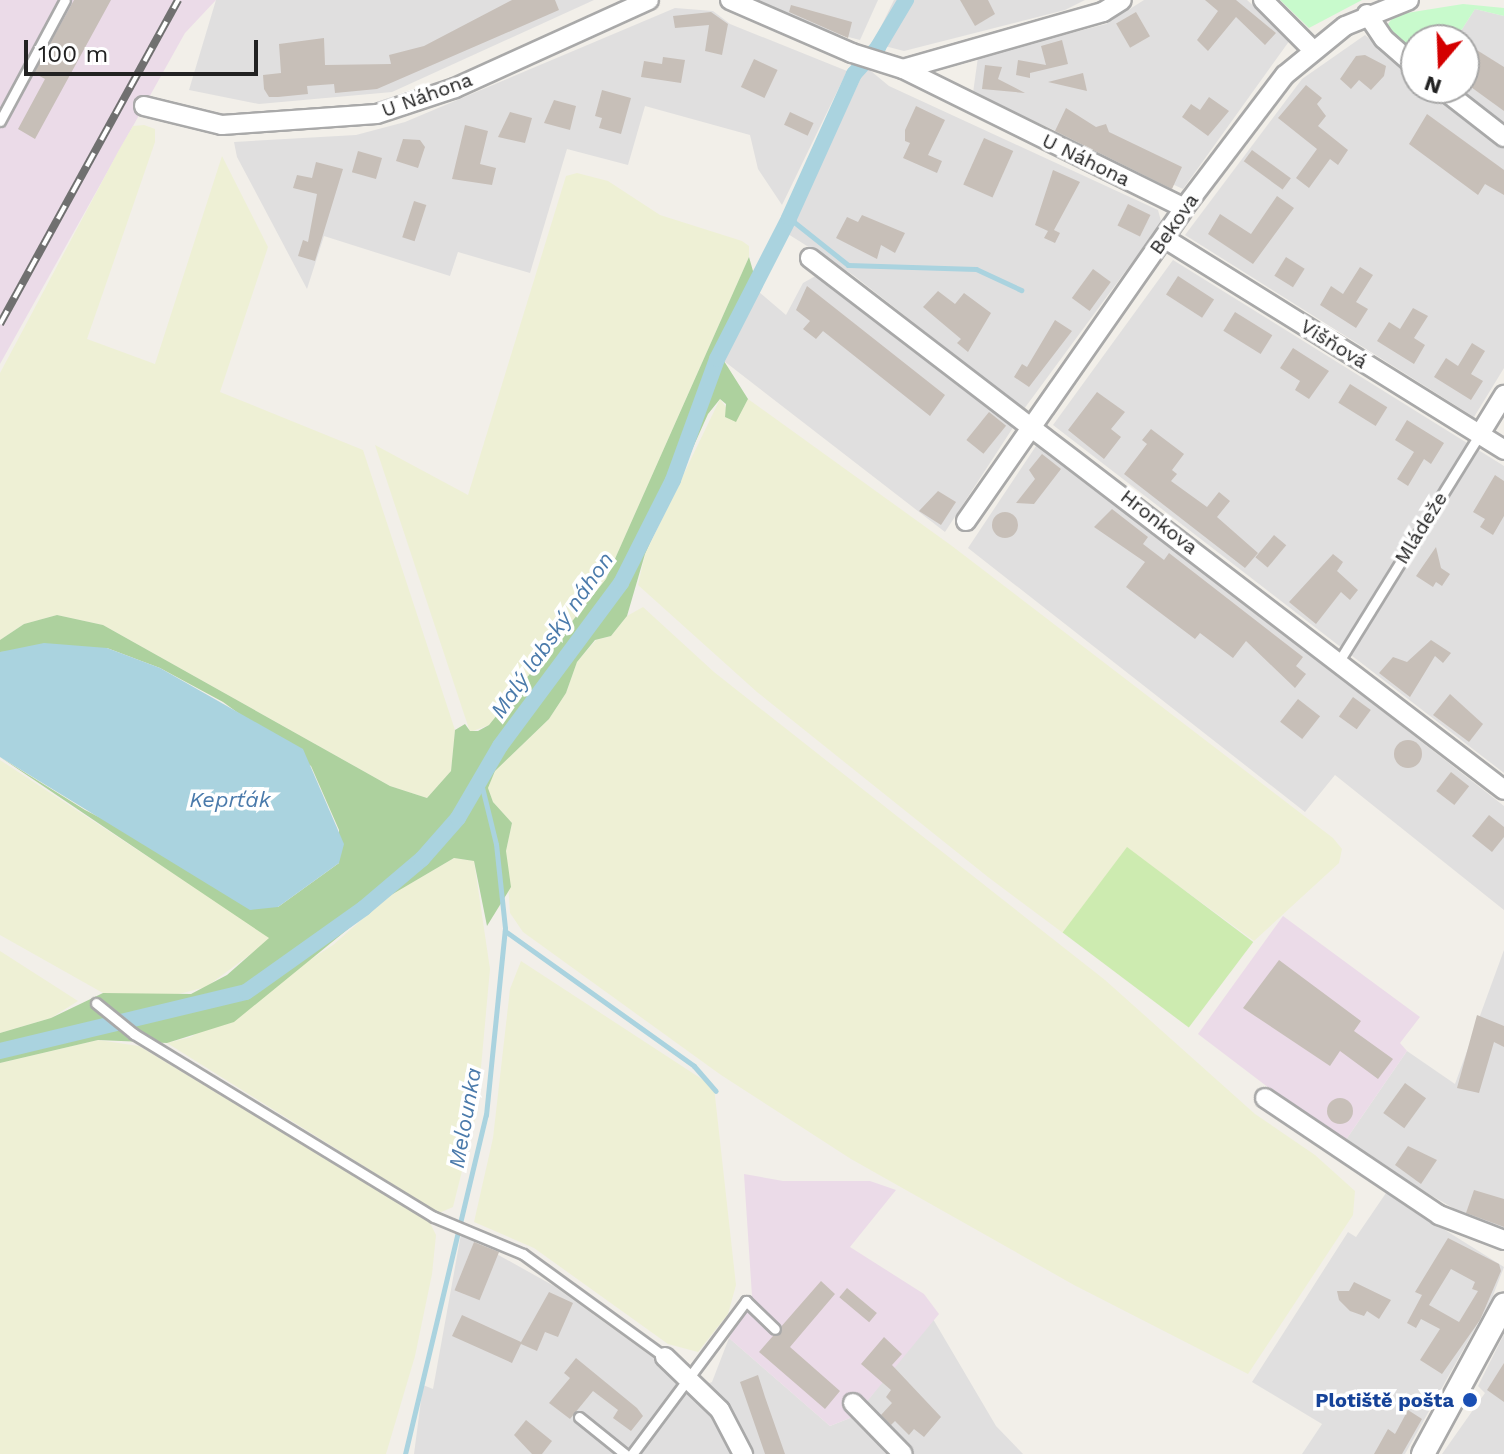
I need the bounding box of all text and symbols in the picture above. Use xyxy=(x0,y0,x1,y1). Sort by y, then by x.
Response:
scale bar xyxy=(28,24,262,74)
north arrow xyxy=(1400,24,1480,104)
text: 100 m xyxy=(38,40,108,68)
street label: U Náhona xyxy=(378,67,476,123)
text: N xyxy=(1421,71,1444,100)
street label: U Náhona xyxy=(1038,128,1134,192)
street label: Bekova xyxy=(1144,189,1204,259)
street label: Višňová xyxy=(1296,314,1372,374)
street label: Hronkova xyxy=(1116,484,1202,560)
street label: Mládeže xyxy=(1389,487,1453,569)
water label: Malý labský náhon xyxy=(484,546,620,724)
water label: Keprťák xyxy=(189,787,271,813)
water label: Melounka xyxy=(443,1066,487,1170)
place label: Plotiště pošta xyxy=(1315,1388,1454,1412)
marker: Plotiště pošta xyxy=(1461,1391,1479,1409)

